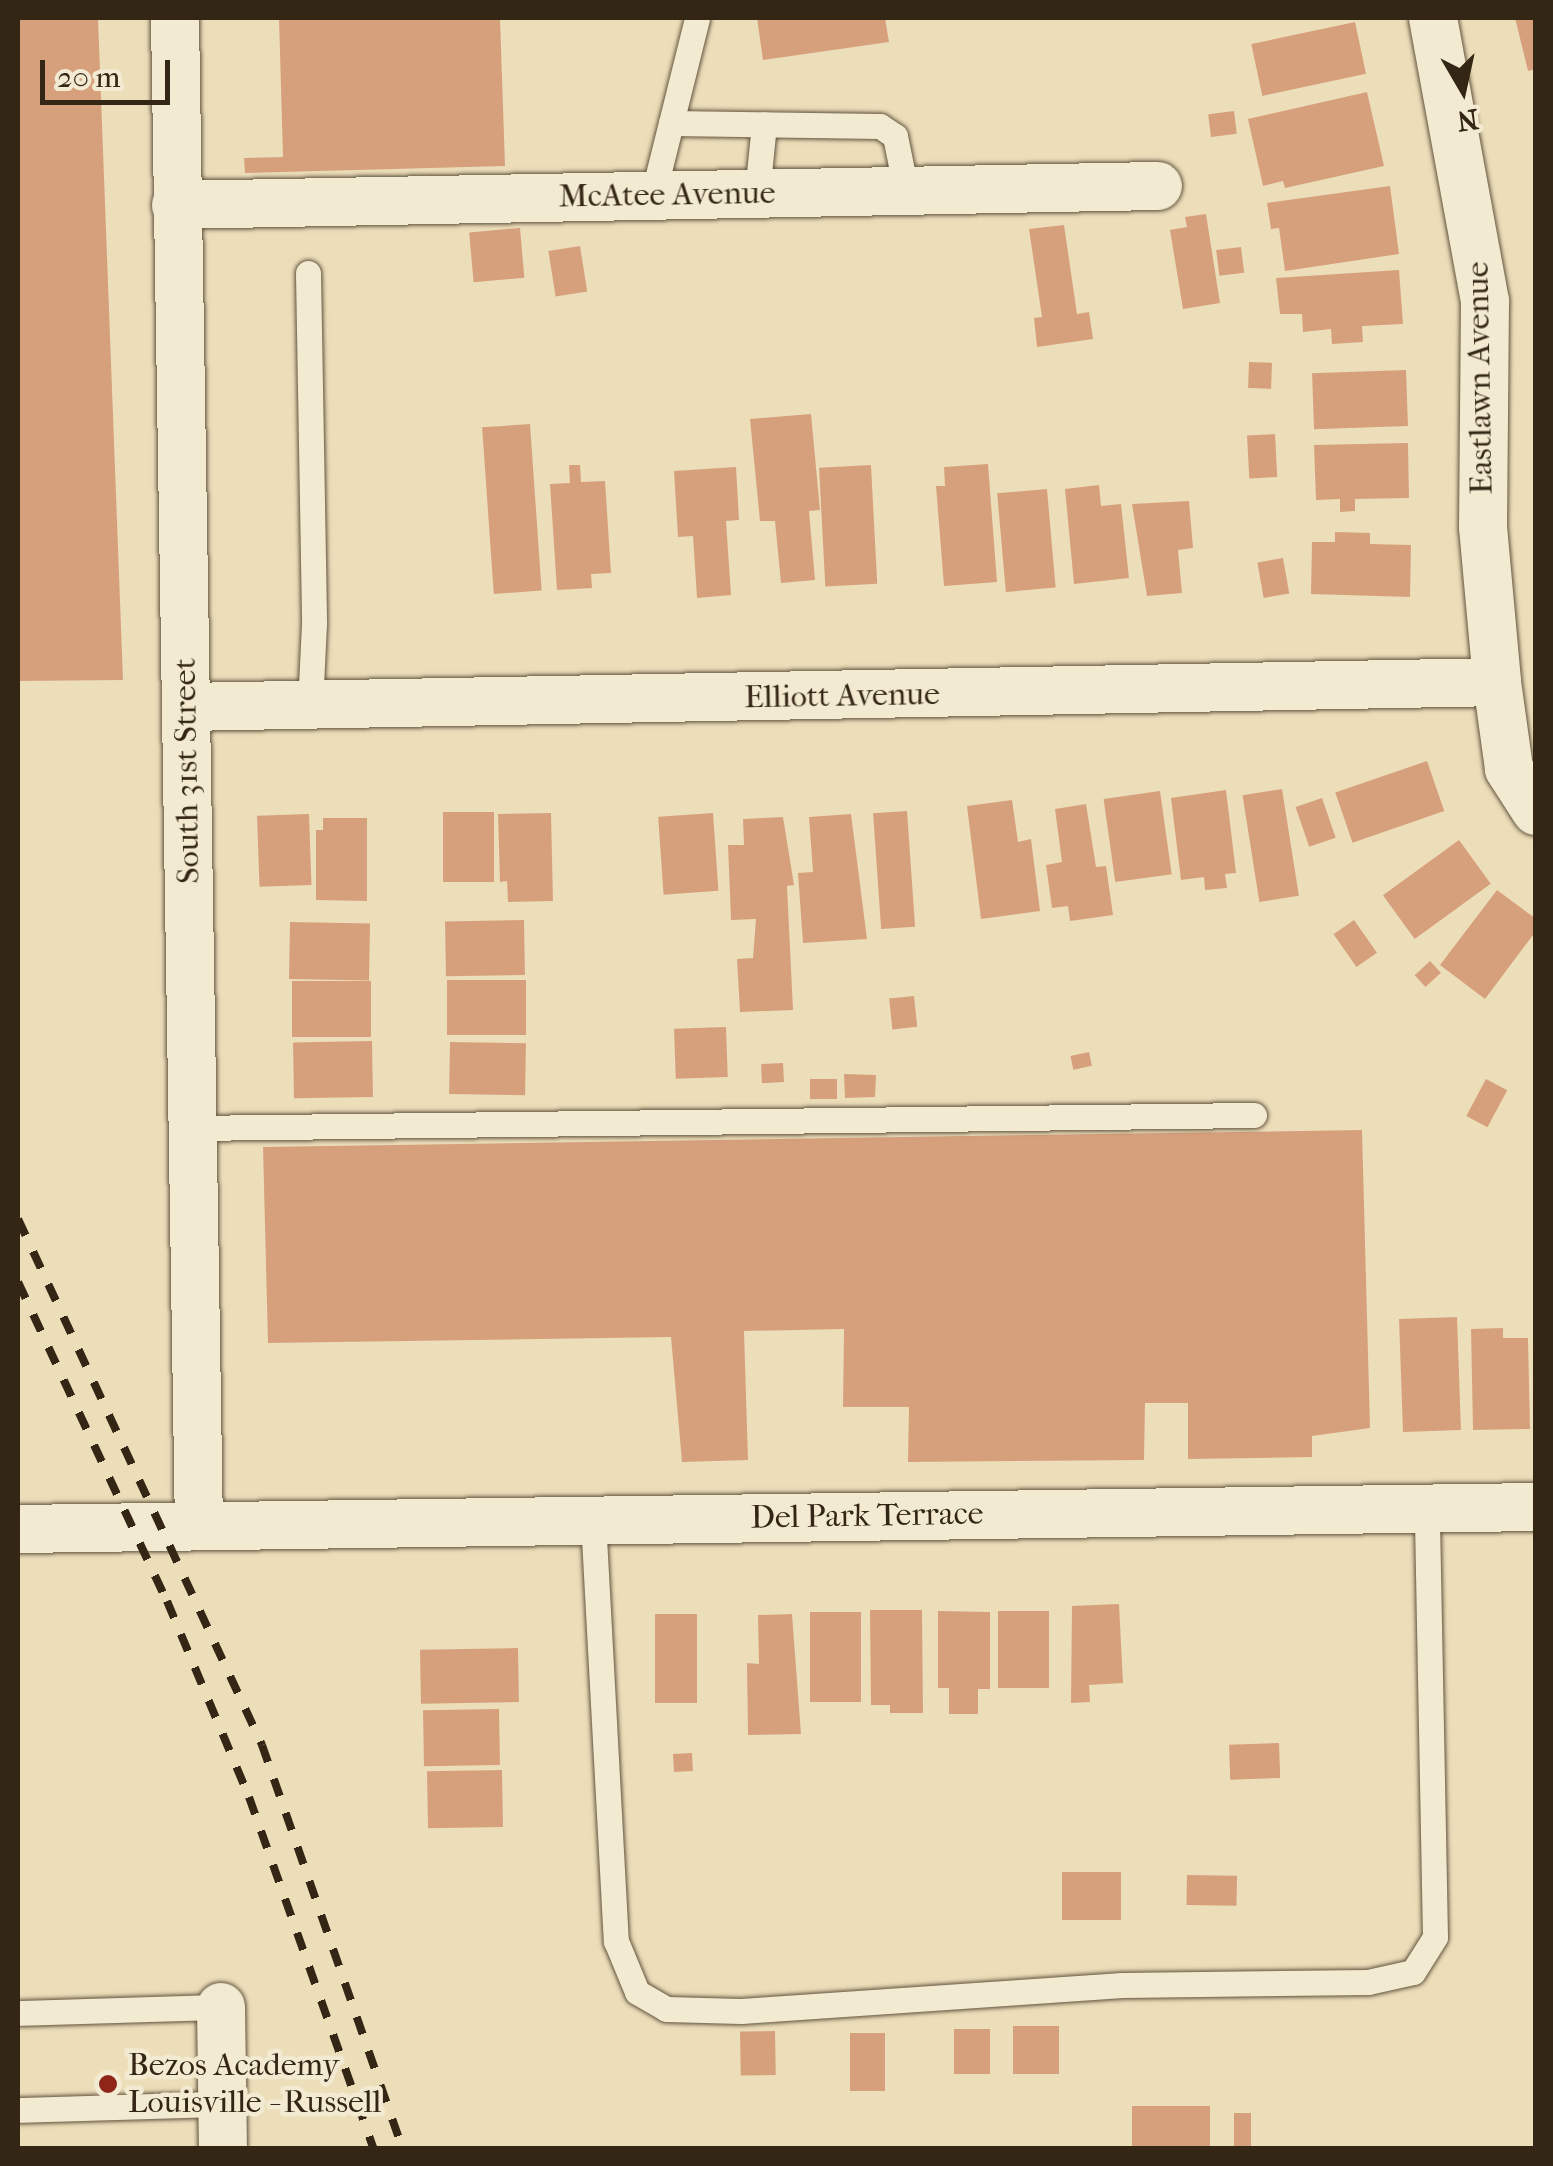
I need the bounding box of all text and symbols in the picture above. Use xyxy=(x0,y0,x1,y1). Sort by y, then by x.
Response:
scale bar xyxy=(45,40,175,102)
north arrow xyxy=(1413,40,1513,140)
text: 20 m xyxy=(57,60,120,95)
text: N xyxy=(1455,102,1481,138)
street label: McAtee Avenue xyxy=(558,174,776,216)
street label: Eastlawn Avenue xyxy=(1459,261,1501,495)
street label: South 31st Street xyxy=(166,658,208,884)
street label: Elliott Avenue xyxy=(744,675,940,717)
street label: Del Park Terrace xyxy=(750,1495,984,1537)
place label: Bezos Academy Louisville - Russell xyxy=(128,2047,381,2122)
marker: Bezos Academy Louisville - Russell xyxy=(97,2073,119,2095)

